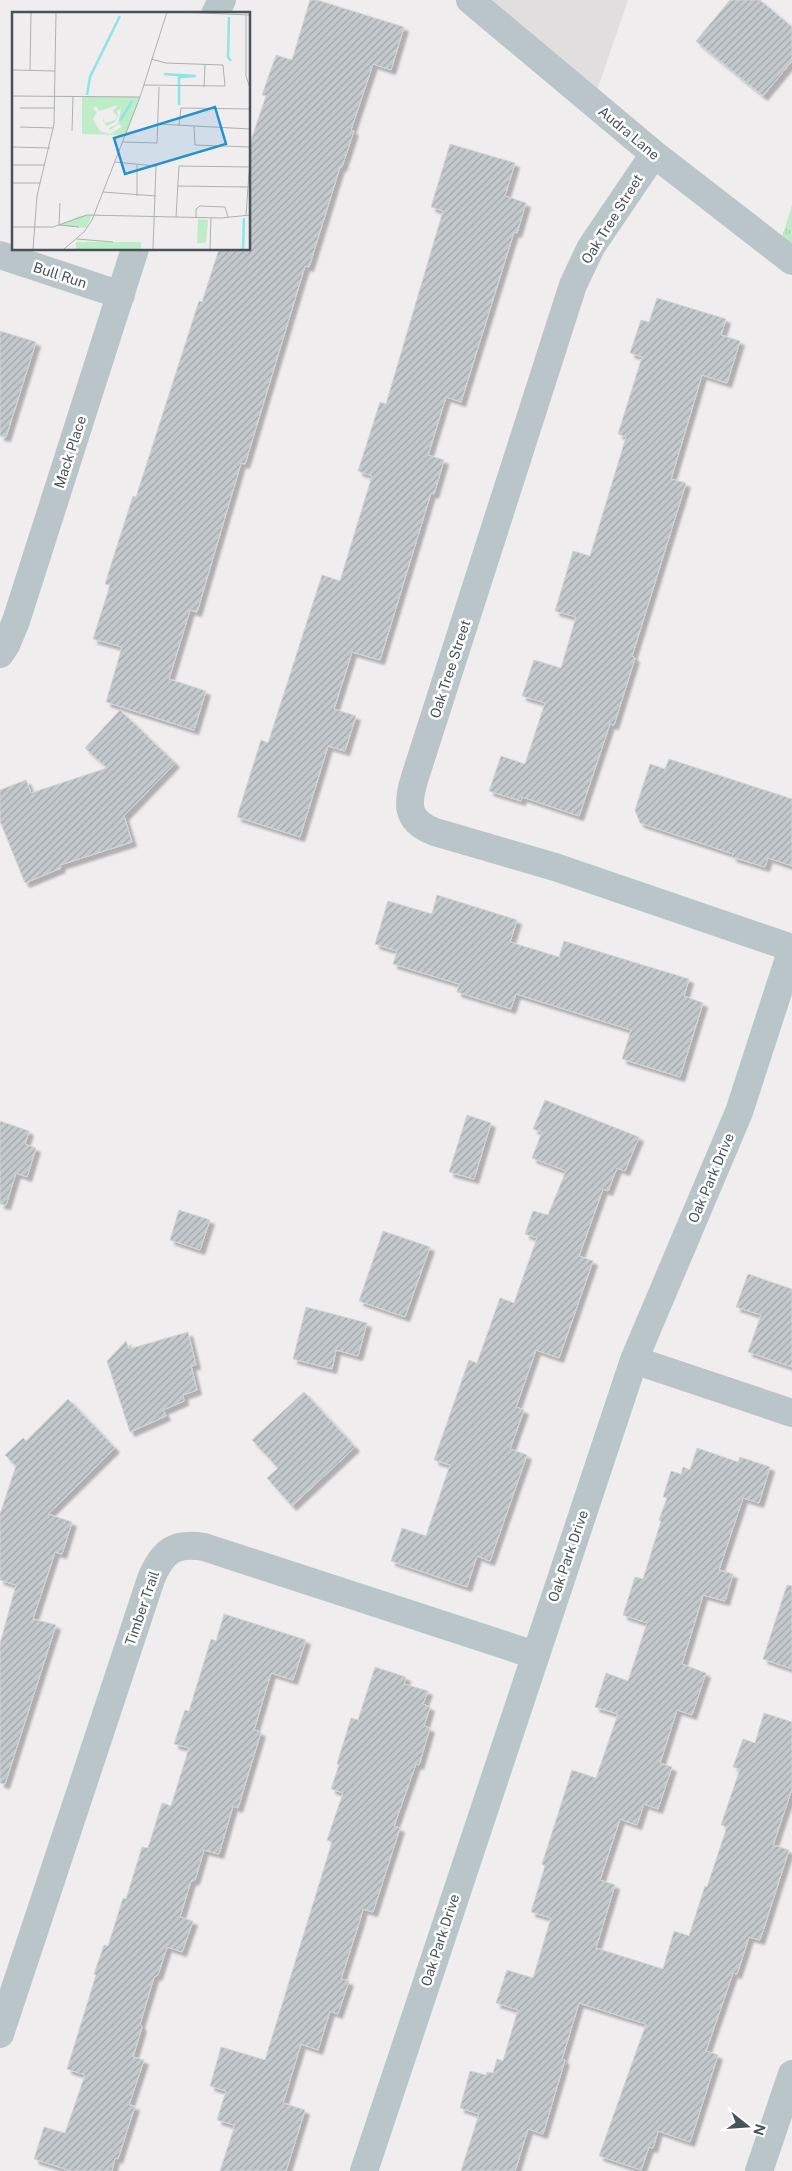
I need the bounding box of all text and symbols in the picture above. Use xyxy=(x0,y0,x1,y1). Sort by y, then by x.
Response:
inset map xyxy=(12,12,250,250)
street label: Audra Lane xyxy=(595,103,663,163)
street label: Oak Tree Street xyxy=(578,171,646,267)
street label: Bull Run xyxy=(31,259,89,291)
street label: Mack Place xyxy=(51,414,89,490)
street label: Oak Tree Street xyxy=(427,618,473,720)
street label: Oak Park Drive xyxy=(685,1131,737,1225)
street label: Oak Park Drive xyxy=(545,1508,591,1604)
street label: Timber Trail xyxy=(122,1569,162,1647)
street label: Oak Park Drive xyxy=(418,1892,462,1988)
north arrow xyxy=(722,2101,772,2151)
text: N xyxy=(750,2122,769,2137)

